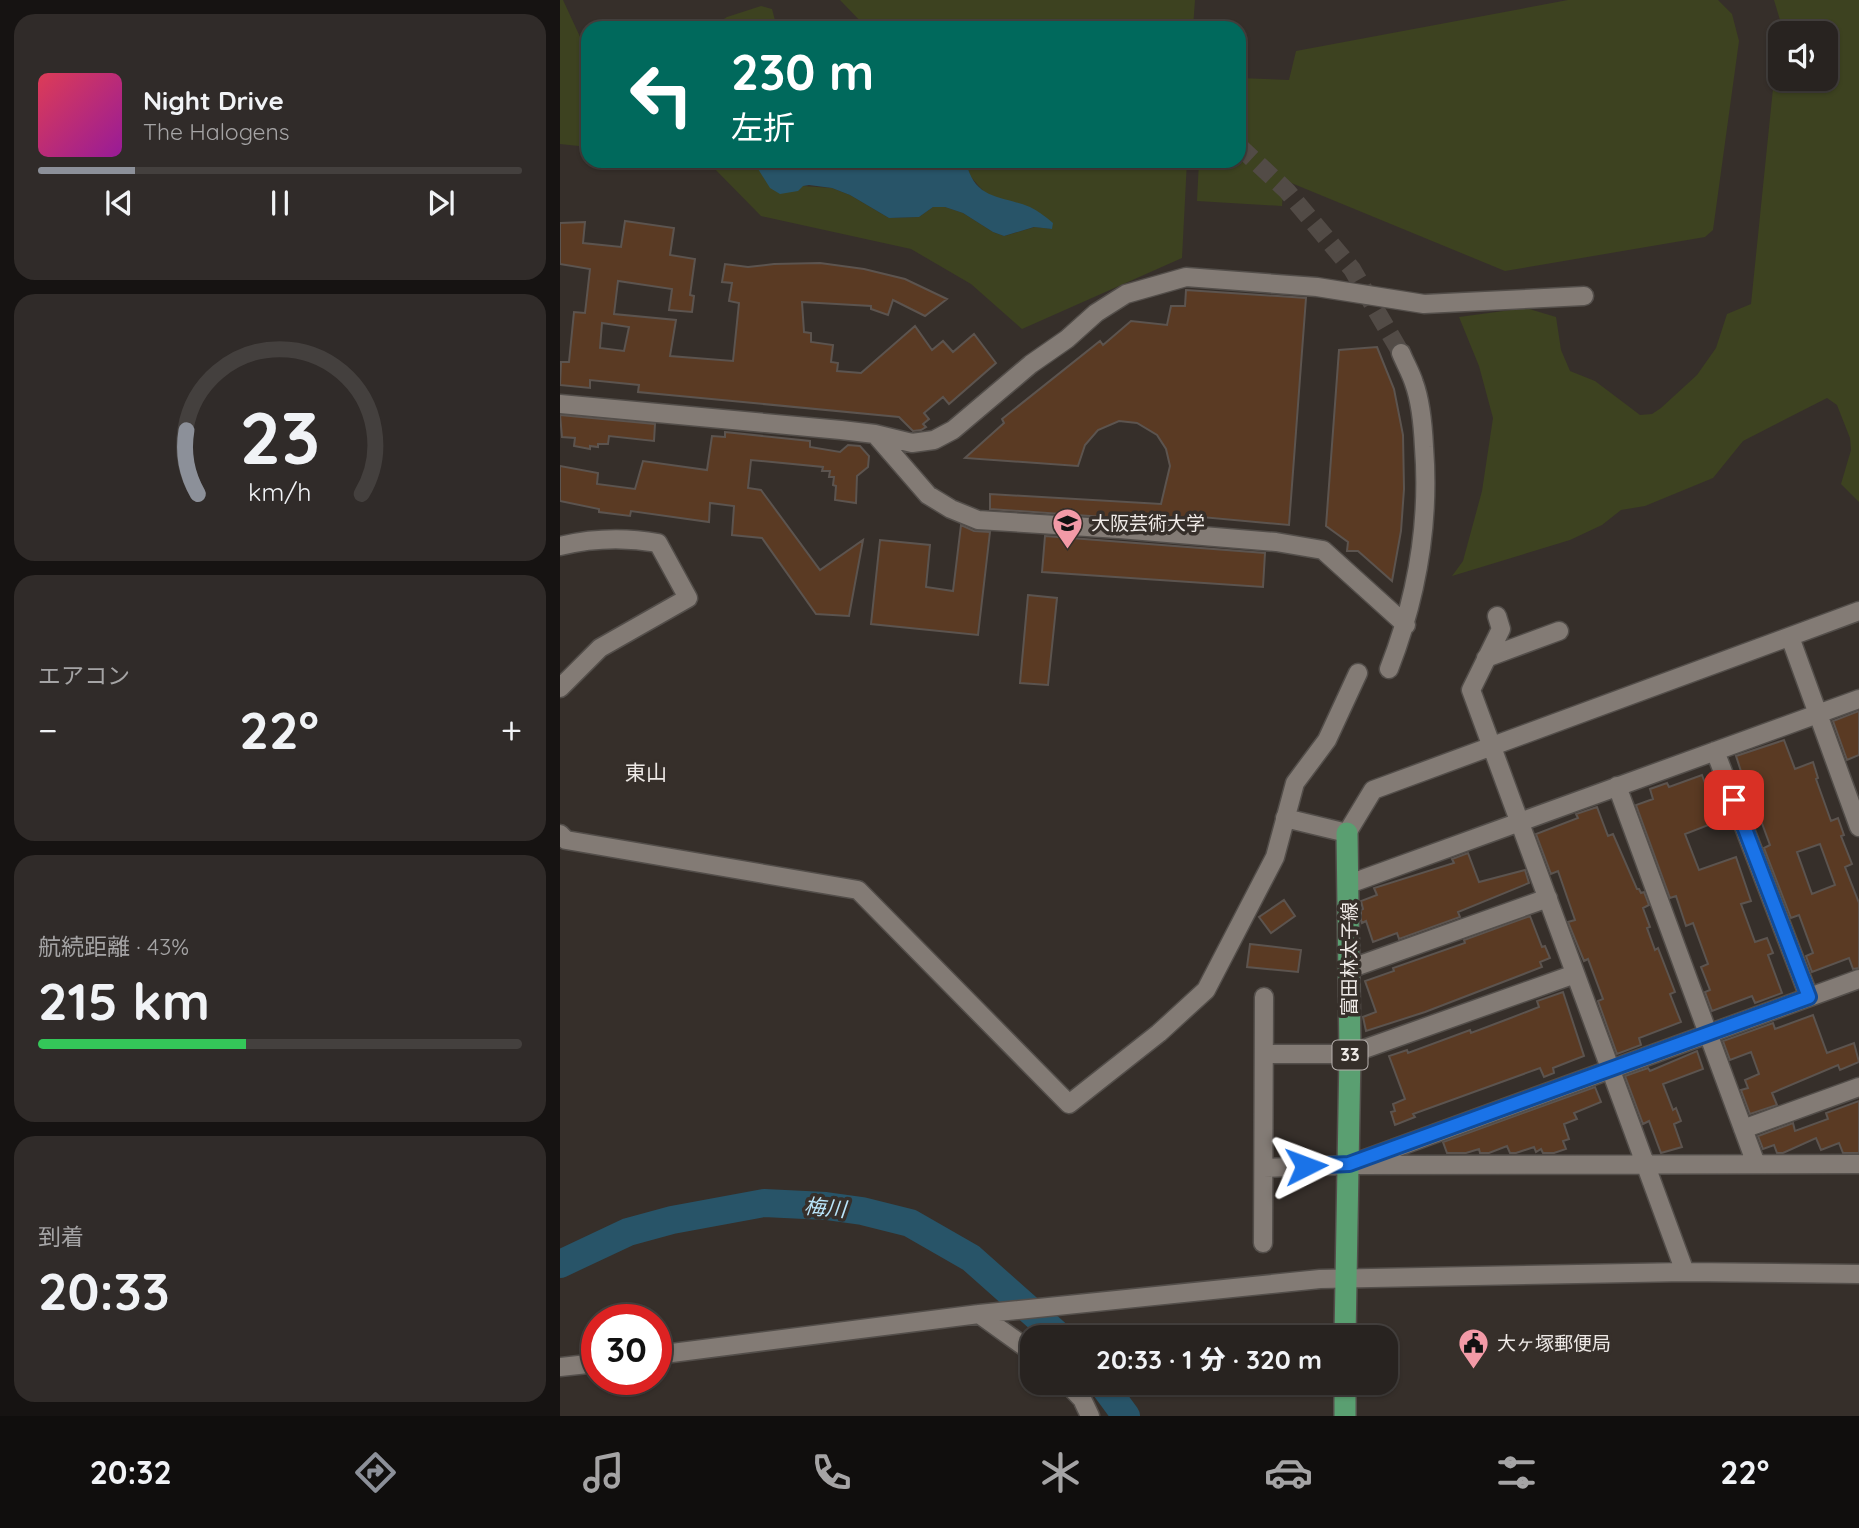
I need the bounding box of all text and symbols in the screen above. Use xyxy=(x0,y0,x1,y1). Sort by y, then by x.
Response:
map controls xyxy=(1768,21,1838,91)
button: sound xyxy=(1768,21,1838,91)
text: 230 m xyxy=(731,41,874,102)
icon: left xyxy=(616,49,707,140)
text: Night Drive xyxy=(143,84,284,117)
text: 左折 xyxy=(731,107,795,147)
text: The Halogens xyxy=(143,117,290,146)
icon: previous xyxy=(100,184,138,222)
icon: pause xyxy=(261,184,299,222)
icon: next xyxy=(422,184,460,222)
text: 23 xyxy=(240,391,320,482)
text: km/h xyxy=(248,475,312,506)
school or university icon: 大阪芸術大学 xyxy=(1051,506,1085,550)
place label: 大阪芸術大学 xyxy=(1091,511,1205,535)
text: エアコン xyxy=(38,661,130,690)
text: 22° xyxy=(239,697,319,762)
text: − xyxy=(38,706,58,754)
text: + xyxy=(501,706,522,754)
district label: 東山 xyxy=(625,759,667,785)
pin xyxy=(1704,770,1764,830)
icon: arrive xyxy=(1715,781,1753,819)
street label: 富田林太子線 xyxy=(1337,902,1361,1016)
text: 航続距離 · 43% xyxy=(38,932,189,961)
text: 215 km xyxy=(38,968,210,1033)
road number: 33 xyxy=(1332,1040,1368,1070)
position arrow xyxy=(1269,1129,1343,1203)
water label: 梅川 xyxy=(803,1192,849,1222)
text: 到着 xyxy=(38,1222,84,1251)
text: 20:33 xyxy=(38,1258,170,1323)
speed limit sign: 30 xyxy=(581,1304,672,1395)
public building icon: 大ヶ塚郵便局 xyxy=(1457,1326,1491,1370)
place label: 大ヶ塚郵便局 xyxy=(1497,1331,1611,1355)
text: 20:33 · 1 分 · 320 m xyxy=(1096,1343,1322,1376)
icon: directions xyxy=(351,1448,400,1497)
icon: music xyxy=(579,1448,628,1497)
icon: phone xyxy=(807,1448,856,1497)
icon: climate xyxy=(1036,1448,1085,1497)
icon: car xyxy=(1264,1448,1313,1497)
icon: filters xyxy=(1492,1448,1541,1497)
text: 20:32 xyxy=(90,1452,172,1492)
text: 22° xyxy=(1720,1452,1769,1492)

